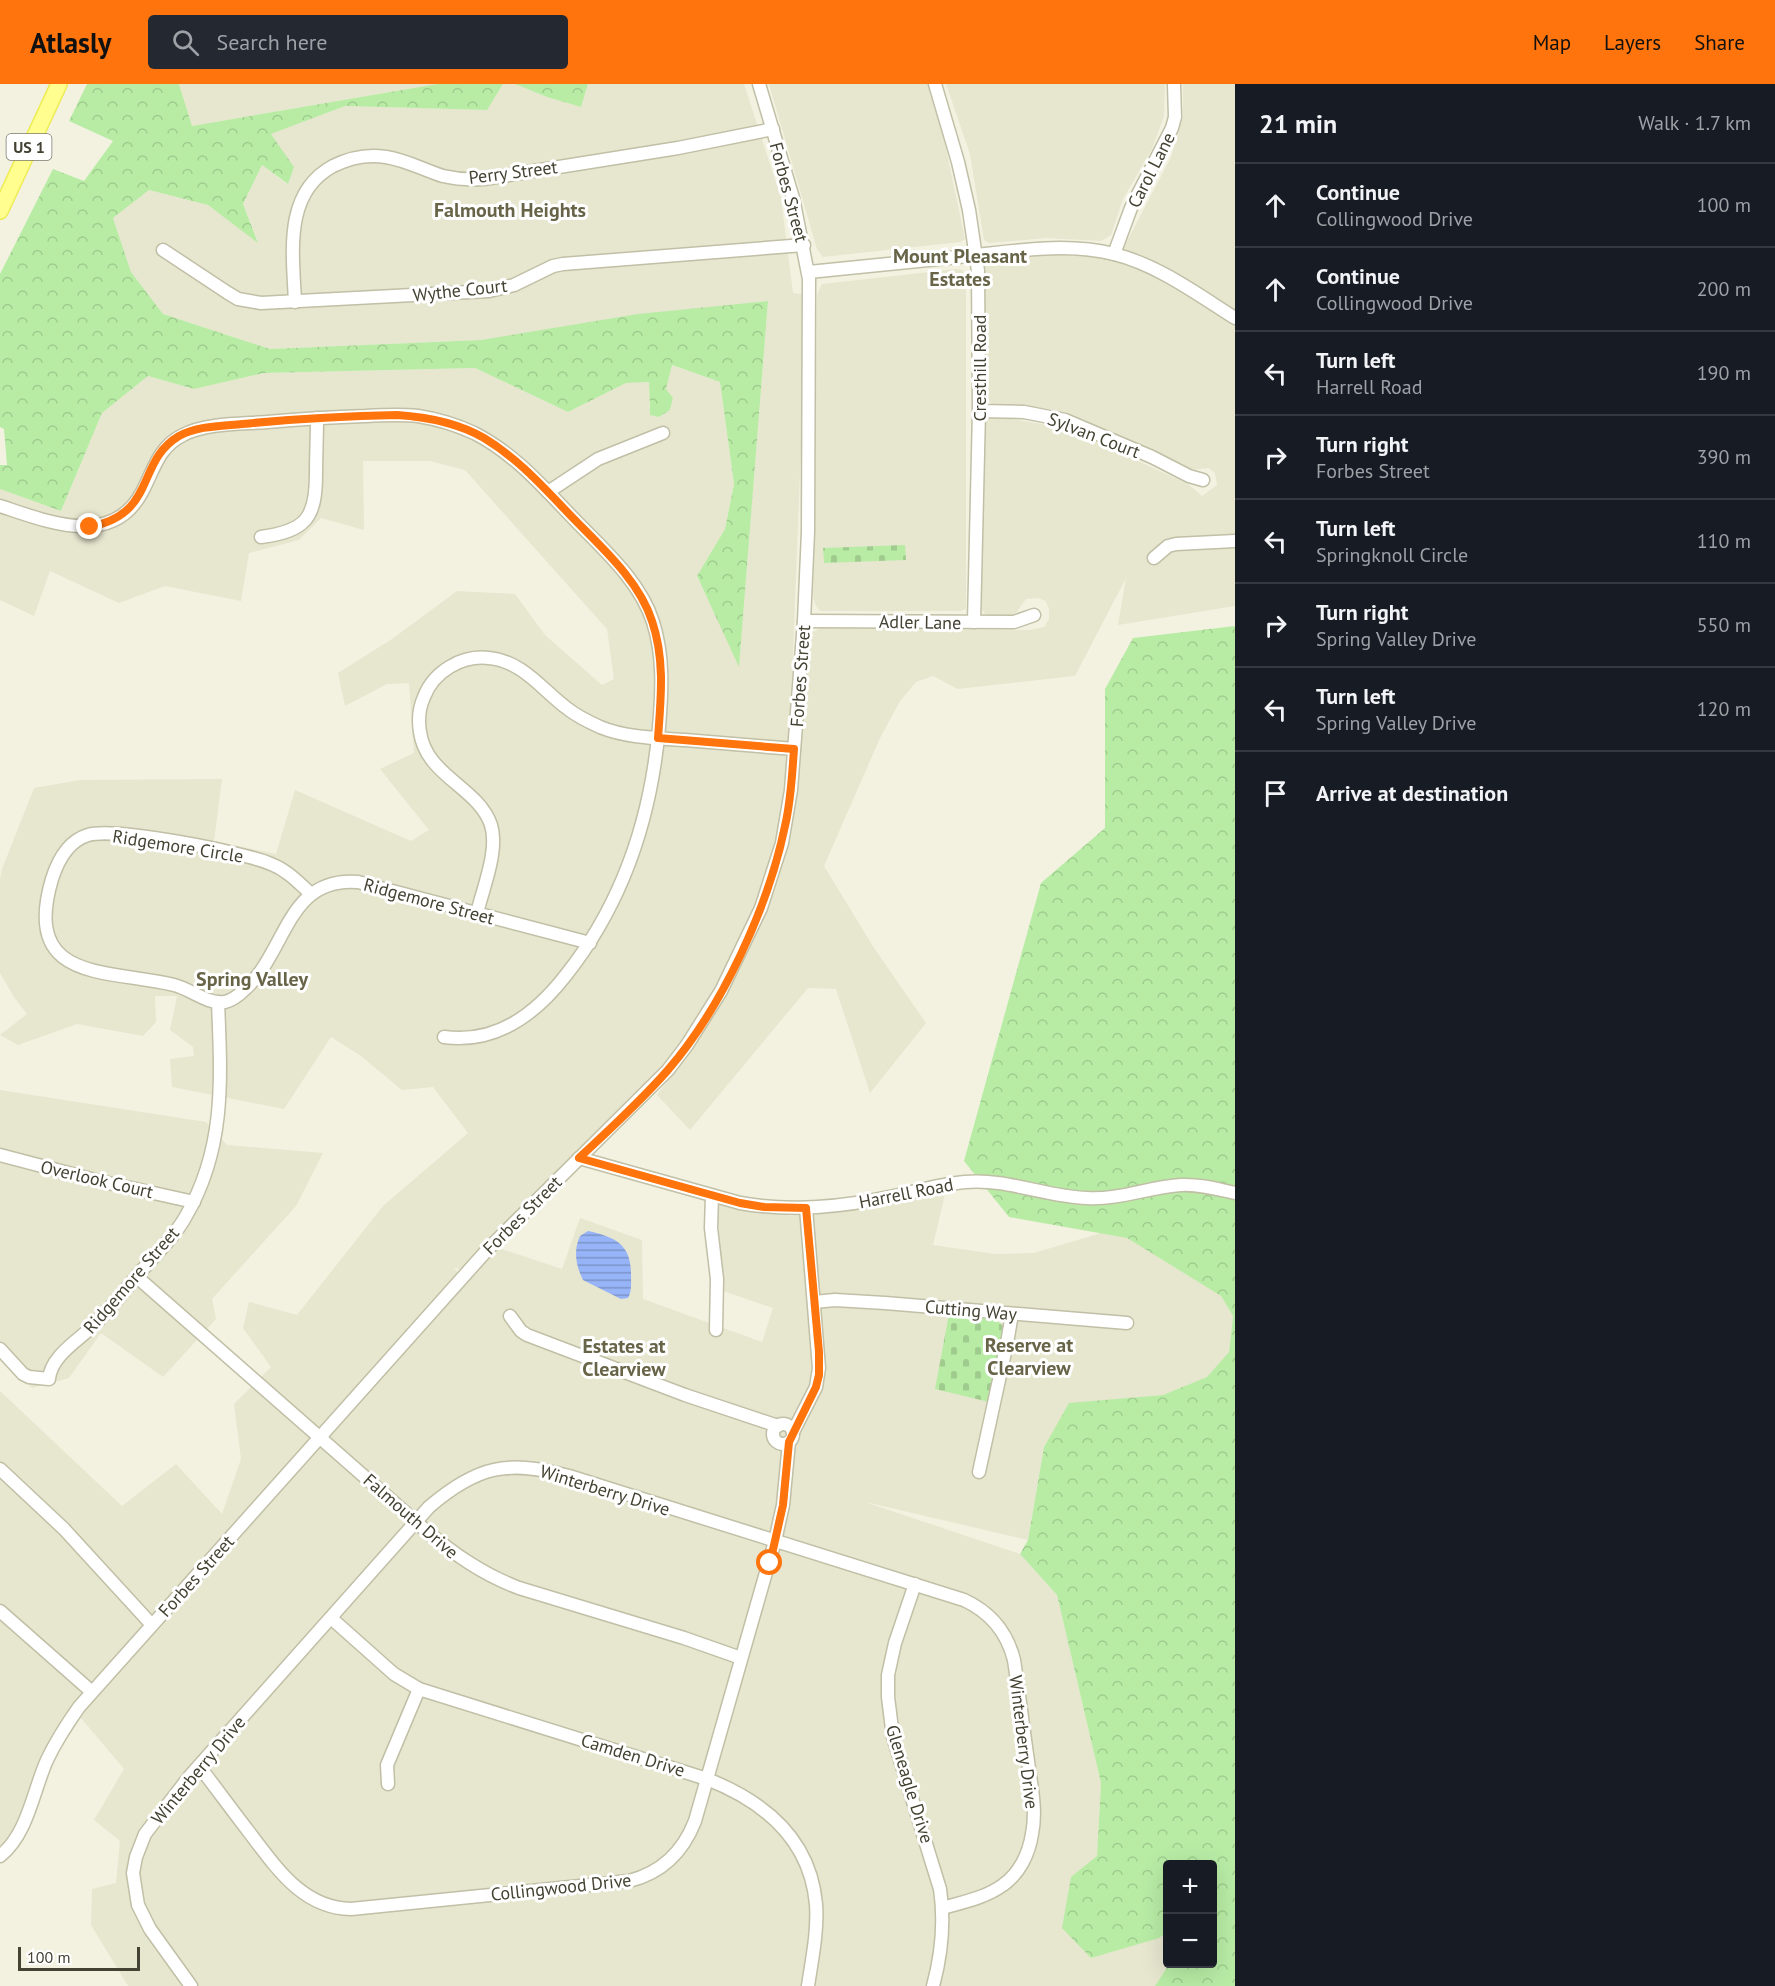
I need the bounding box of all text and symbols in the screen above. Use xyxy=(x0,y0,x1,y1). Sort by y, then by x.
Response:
search box xyxy=(148,15,568,69)
text: Atlasly xyxy=(30,24,112,61)
icon: search xyxy=(169,26,202,59)
text: Search here xyxy=(217,28,327,56)
text: Map xyxy=(1533,29,1571,56)
text: Layers xyxy=(1604,29,1661,56)
text: Share xyxy=(1694,29,1745,56)
text: 21 min xyxy=(1259,107,1337,140)
text: Walk · 1.7 km xyxy=(1638,110,1751,136)
street label: Carol Lane xyxy=(1122,128,1180,212)
road number: US 1 xyxy=(6,134,51,160)
street label: Forbes Street xyxy=(765,140,813,244)
street label: Perry Street xyxy=(467,155,559,189)
text: Continue xyxy=(1316,178,1400,206)
icon: ahead xyxy=(1259,189,1292,222)
text: 100 m xyxy=(1697,192,1751,218)
district label: Falmouth Heights xyxy=(434,197,586,223)
text: Collingwood Drive xyxy=(1316,206,1473,232)
district label: Mount Pleasant Estates xyxy=(893,243,1027,292)
text: Continue xyxy=(1316,262,1400,290)
icon: ahead xyxy=(1259,273,1292,306)
street label: Wythe Court xyxy=(412,274,508,306)
text: 200 m xyxy=(1697,276,1751,302)
text: Collingwood Drive xyxy=(1316,290,1473,316)
street label: Cresthill Road xyxy=(968,314,991,422)
text: Turn left xyxy=(1316,346,1396,374)
icon: left xyxy=(1259,357,1292,390)
text: 190 m xyxy=(1697,360,1751,386)
text: Harrell Road xyxy=(1316,374,1422,400)
street label: Sylvan Court xyxy=(1044,407,1144,463)
text: Turn right xyxy=(1316,430,1408,458)
icon: right xyxy=(1259,441,1292,474)
text: 390 m xyxy=(1697,444,1751,470)
text: Forbes Street xyxy=(1316,458,1430,484)
route end xyxy=(76,513,102,539)
text: Turn left xyxy=(1316,514,1396,542)
icon: left xyxy=(1259,525,1292,558)
text: 110 m xyxy=(1697,528,1751,554)
text: Springknoll Circle xyxy=(1316,542,1468,568)
text: Turn right xyxy=(1316,598,1408,626)
icon: right xyxy=(1259,609,1292,642)
street label: Adler Lane xyxy=(879,610,961,634)
text: 550 m xyxy=(1697,612,1751,638)
street label: Forbes Street xyxy=(785,624,815,728)
text: Spring Valley Drive xyxy=(1316,626,1476,652)
text: Turn left xyxy=(1316,682,1396,710)
icon: left xyxy=(1259,693,1292,726)
text: 120 m xyxy=(1697,696,1751,722)
text: Spring Valley Drive xyxy=(1316,710,1476,736)
icon: arrive xyxy=(1259,777,1292,810)
text: Arrive at destination xyxy=(1316,779,1508,807)
street label: Ridgemore Circle xyxy=(111,824,245,868)
street label: Ridgemore Street xyxy=(361,873,497,929)
district label: Spring Valley xyxy=(196,966,308,992)
street label: Overlook Court xyxy=(38,1155,156,1203)
street label: Forbes Street xyxy=(478,1171,566,1259)
street label: Harrell Road xyxy=(857,1173,955,1213)
street label: Ridgemore Street xyxy=(78,1222,184,1338)
street label: Cutting Way xyxy=(924,1295,1019,1326)
district label: Reserve at Clearview xyxy=(985,1332,1073,1381)
district label: Estates at Clearview xyxy=(582,1333,666,1382)
street label: Winterberry Drive xyxy=(537,1459,673,1521)
street label: Falmouth Drive xyxy=(359,1468,463,1564)
street label: Forbes Street xyxy=(153,1530,239,1622)
route start xyxy=(756,1549,782,1575)
street label: Winterberry Drive xyxy=(1004,1674,1044,1810)
street label: Winterberry Drive xyxy=(146,1711,250,1829)
street label: Gleneagle Drive xyxy=(881,1722,939,1846)
street label: Camden Drive xyxy=(578,1728,688,1782)
map controls xyxy=(1163,1860,1217,1968)
button: + xyxy=(1163,1860,1217,1914)
street label: Collingwood Drive xyxy=(490,1868,632,1906)
button: − xyxy=(1163,1914,1217,1968)
scale bar xyxy=(18,1944,140,1972)
text: 100 m xyxy=(27,1947,70,1967)

